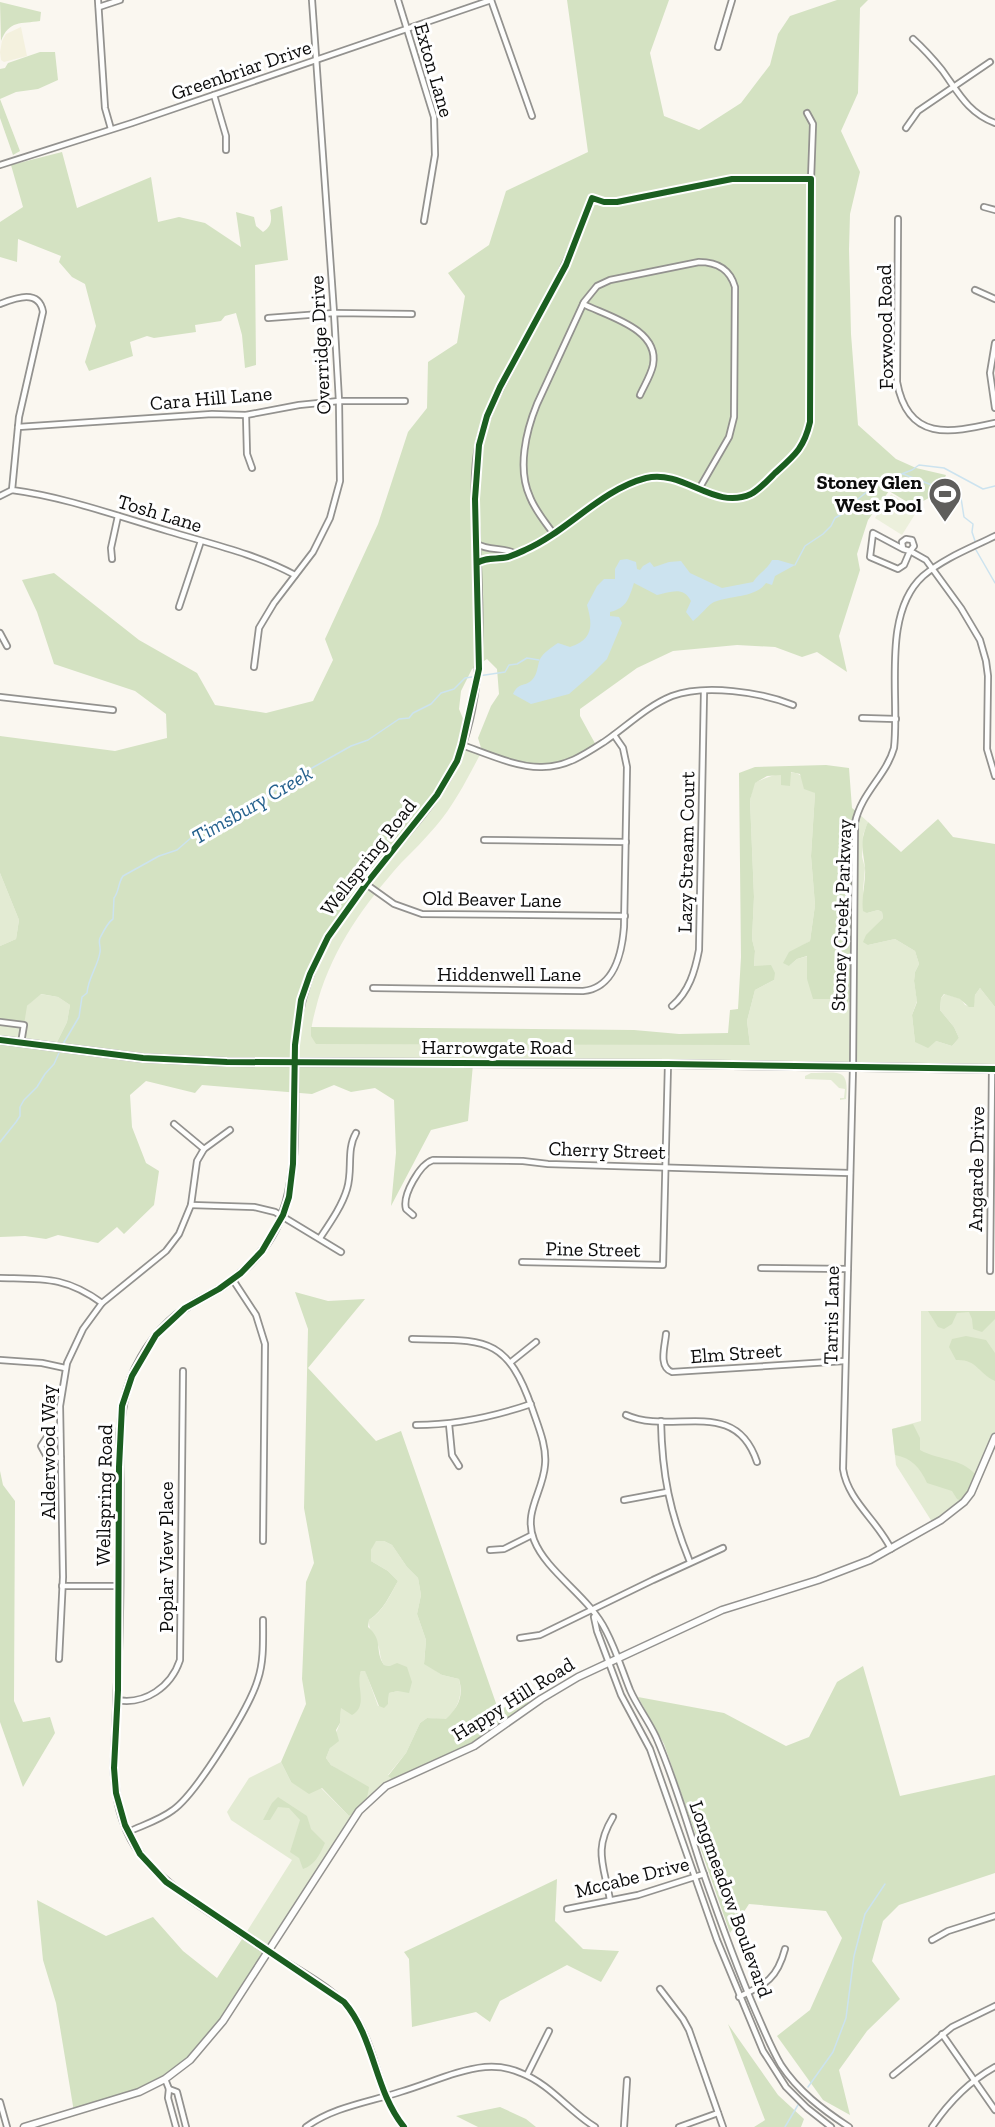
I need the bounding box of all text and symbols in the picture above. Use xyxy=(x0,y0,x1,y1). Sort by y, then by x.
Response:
street label: Exton Lane xyxy=(409,20,459,120)
street label: Greenbriar Drive xyxy=(168,35,314,105)
street label: Foxwood Road xyxy=(872,264,898,390)
street label: Overridge Drive xyxy=(304,275,336,415)
street label: Cara Hill Lane xyxy=(149,381,273,415)
place label: Stoney Glen West Pool xyxy=(817,470,922,517)
sports icon: Stoney Glen West Pool xyxy=(927,476,963,523)
street label: Tosh Lane xyxy=(115,489,205,537)
water label: Timsbury Creek xyxy=(187,760,316,849)
street label: Lazy Stream Court xyxy=(673,770,699,933)
street label: Wellspring Road xyxy=(315,794,421,920)
street label: Stoney Creek Parkway xyxy=(826,818,856,1012)
street label: Old Beaver Lane xyxy=(422,886,562,912)
street label: Hiddenwell Lane xyxy=(437,962,581,986)
street label: Harrowgate Road xyxy=(421,1035,573,1059)
street label: Angarde Drive xyxy=(963,1106,989,1232)
street label: Cherry Street xyxy=(548,1136,667,1164)
street label: Pine Street xyxy=(545,1236,641,1262)
street label: Tarris Lane xyxy=(818,1265,844,1365)
street label: Elm Street xyxy=(689,1338,783,1368)
street label: Alderwood Way xyxy=(36,1384,60,1519)
street label: Wellspring Road xyxy=(91,1424,117,1566)
street label: Poplar View Place xyxy=(154,1481,178,1633)
street label: Happy Hill Road xyxy=(448,1652,578,1746)
street label: Longmeadow Boulevard xyxy=(684,1797,778,2001)
street label: Mccabe Drive xyxy=(572,1851,692,1903)

